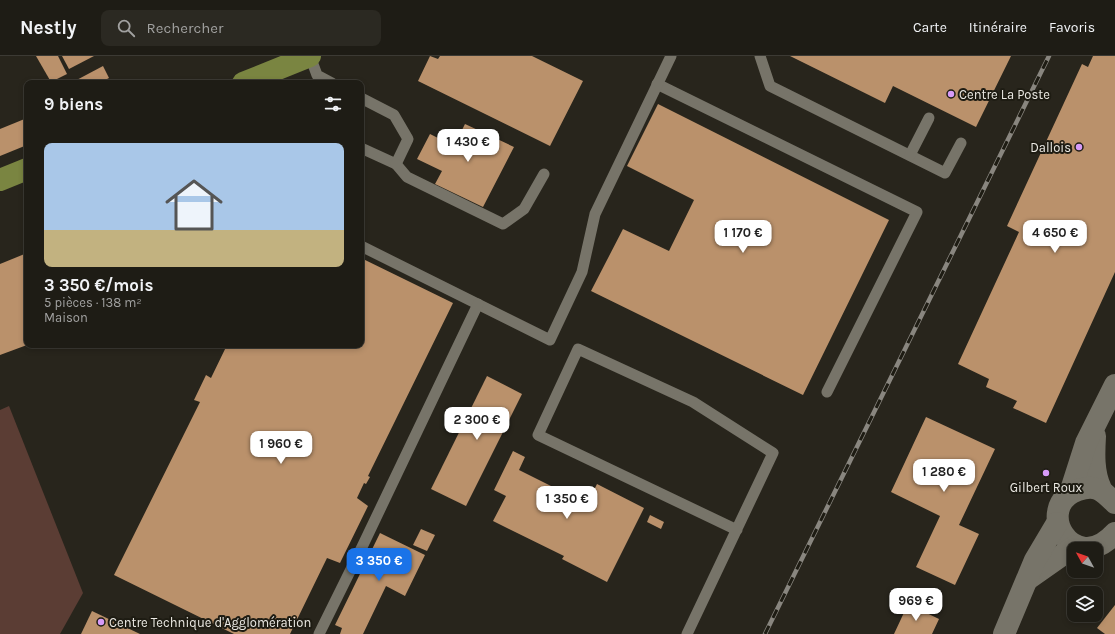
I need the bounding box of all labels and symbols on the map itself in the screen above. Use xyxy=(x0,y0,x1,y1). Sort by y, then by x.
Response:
place label: Centre La Poste xyxy=(959,87,1050,102)
marker: Centre La Poste xyxy=(946,89,956,99)
pin: 1 430 € xyxy=(431,129,505,163)
place label: Dallois xyxy=(1030,140,1071,155)
marker: Dallois xyxy=(1074,142,1084,152)
pin: 1 170 € xyxy=(706,220,780,254)
pin: 4 650 € xyxy=(1018,220,1092,254)
pin: 2 300 € xyxy=(440,407,514,441)
pin: 1 960 € xyxy=(244,431,318,465)
pin: 1 280 € xyxy=(907,459,981,493)
marker: Gilbert Roux xyxy=(1041,468,1051,478)
place label: Gilbert Roux xyxy=(1010,480,1083,495)
pin: 1 350 € xyxy=(530,486,604,520)
north arrow xyxy=(1067,542,1103,578)
pin: 3 350 € xyxy=(342,548,416,582)
pin: 969 € xyxy=(888,588,944,622)
place label: Centre Technique d'Agglomération xyxy=(109,615,311,631)
marker: Centre Technique d'Agglomération xyxy=(96,617,106,627)

